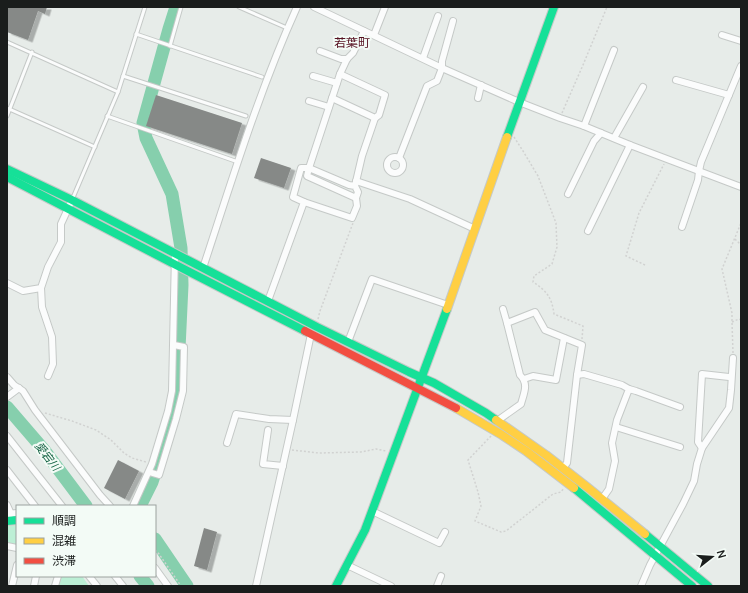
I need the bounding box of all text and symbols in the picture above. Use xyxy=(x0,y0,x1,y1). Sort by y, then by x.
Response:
district label: 若葉町 xyxy=(334,34,370,51)
water label: 愛宕川 xyxy=(32,438,65,474)
legend xyxy=(16,505,156,577)
text: 順調 xyxy=(52,512,76,529)
text: 混雑 xyxy=(52,532,76,549)
north arrow xyxy=(692,537,732,577)
text: N xyxy=(714,548,730,560)
text: 渋滞 xyxy=(52,552,76,569)

